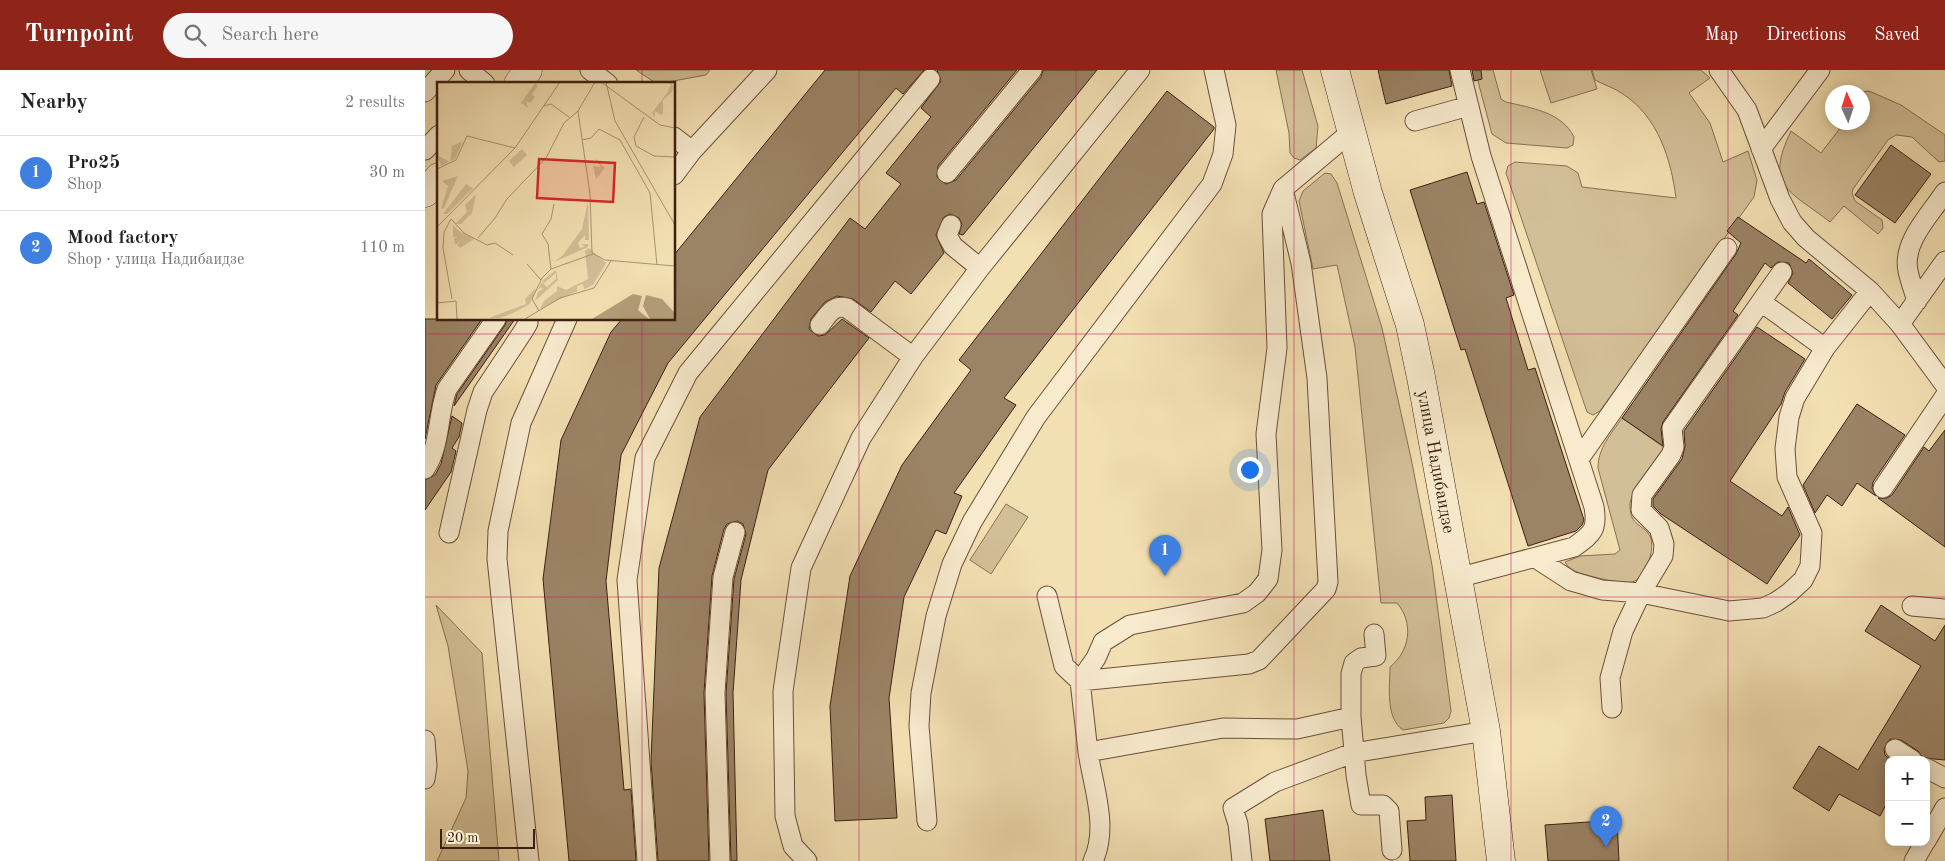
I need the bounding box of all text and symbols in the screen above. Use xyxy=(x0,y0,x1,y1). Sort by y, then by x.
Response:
search box xyxy=(163,13,513,58)
icon: search xyxy=(181,21,209,49)
text: Turnpoint xyxy=(25,23,133,47)
text: Search here xyxy=(221,26,319,45)
text: Map xyxy=(1705,26,1738,44)
text: Directions xyxy=(1766,26,1846,44)
text: Saved xyxy=(1874,26,1920,44)
inset map xyxy=(437,82,675,320)
north arrow xyxy=(1825,85,1870,130)
text: Nearby xyxy=(20,92,88,113)
text: 2 results xyxy=(345,95,405,111)
text: Pro25 xyxy=(67,154,120,173)
text: 1 xyxy=(31,165,41,181)
text: 30 m xyxy=(369,165,405,181)
text: Shop xyxy=(67,177,102,193)
text: Mood factory xyxy=(67,229,179,248)
text: 2 xyxy=(31,240,41,256)
text: 110 m xyxy=(360,240,405,256)
text: Shop · улица Надибаидзе xyxy=(67,252,244,268)
street label: улица Надибаидзе xyxy=(1414,389,1458,535)
your location xyxy=(1237,457,1263,483)
pin: 1 xyxy=(1149,535,1181,576)
map controls xyxy=(1885,756,1930,846)
button: + xyxy=(1885,756,1930,801)
button: − xyxy=(1885,801,1930,846)
pin: 2 xyxy=(1590,806,1622,847)
scale bar xyxy=(440,826,535,849)
text: 20 m xyxy=(447,831,478,845)

